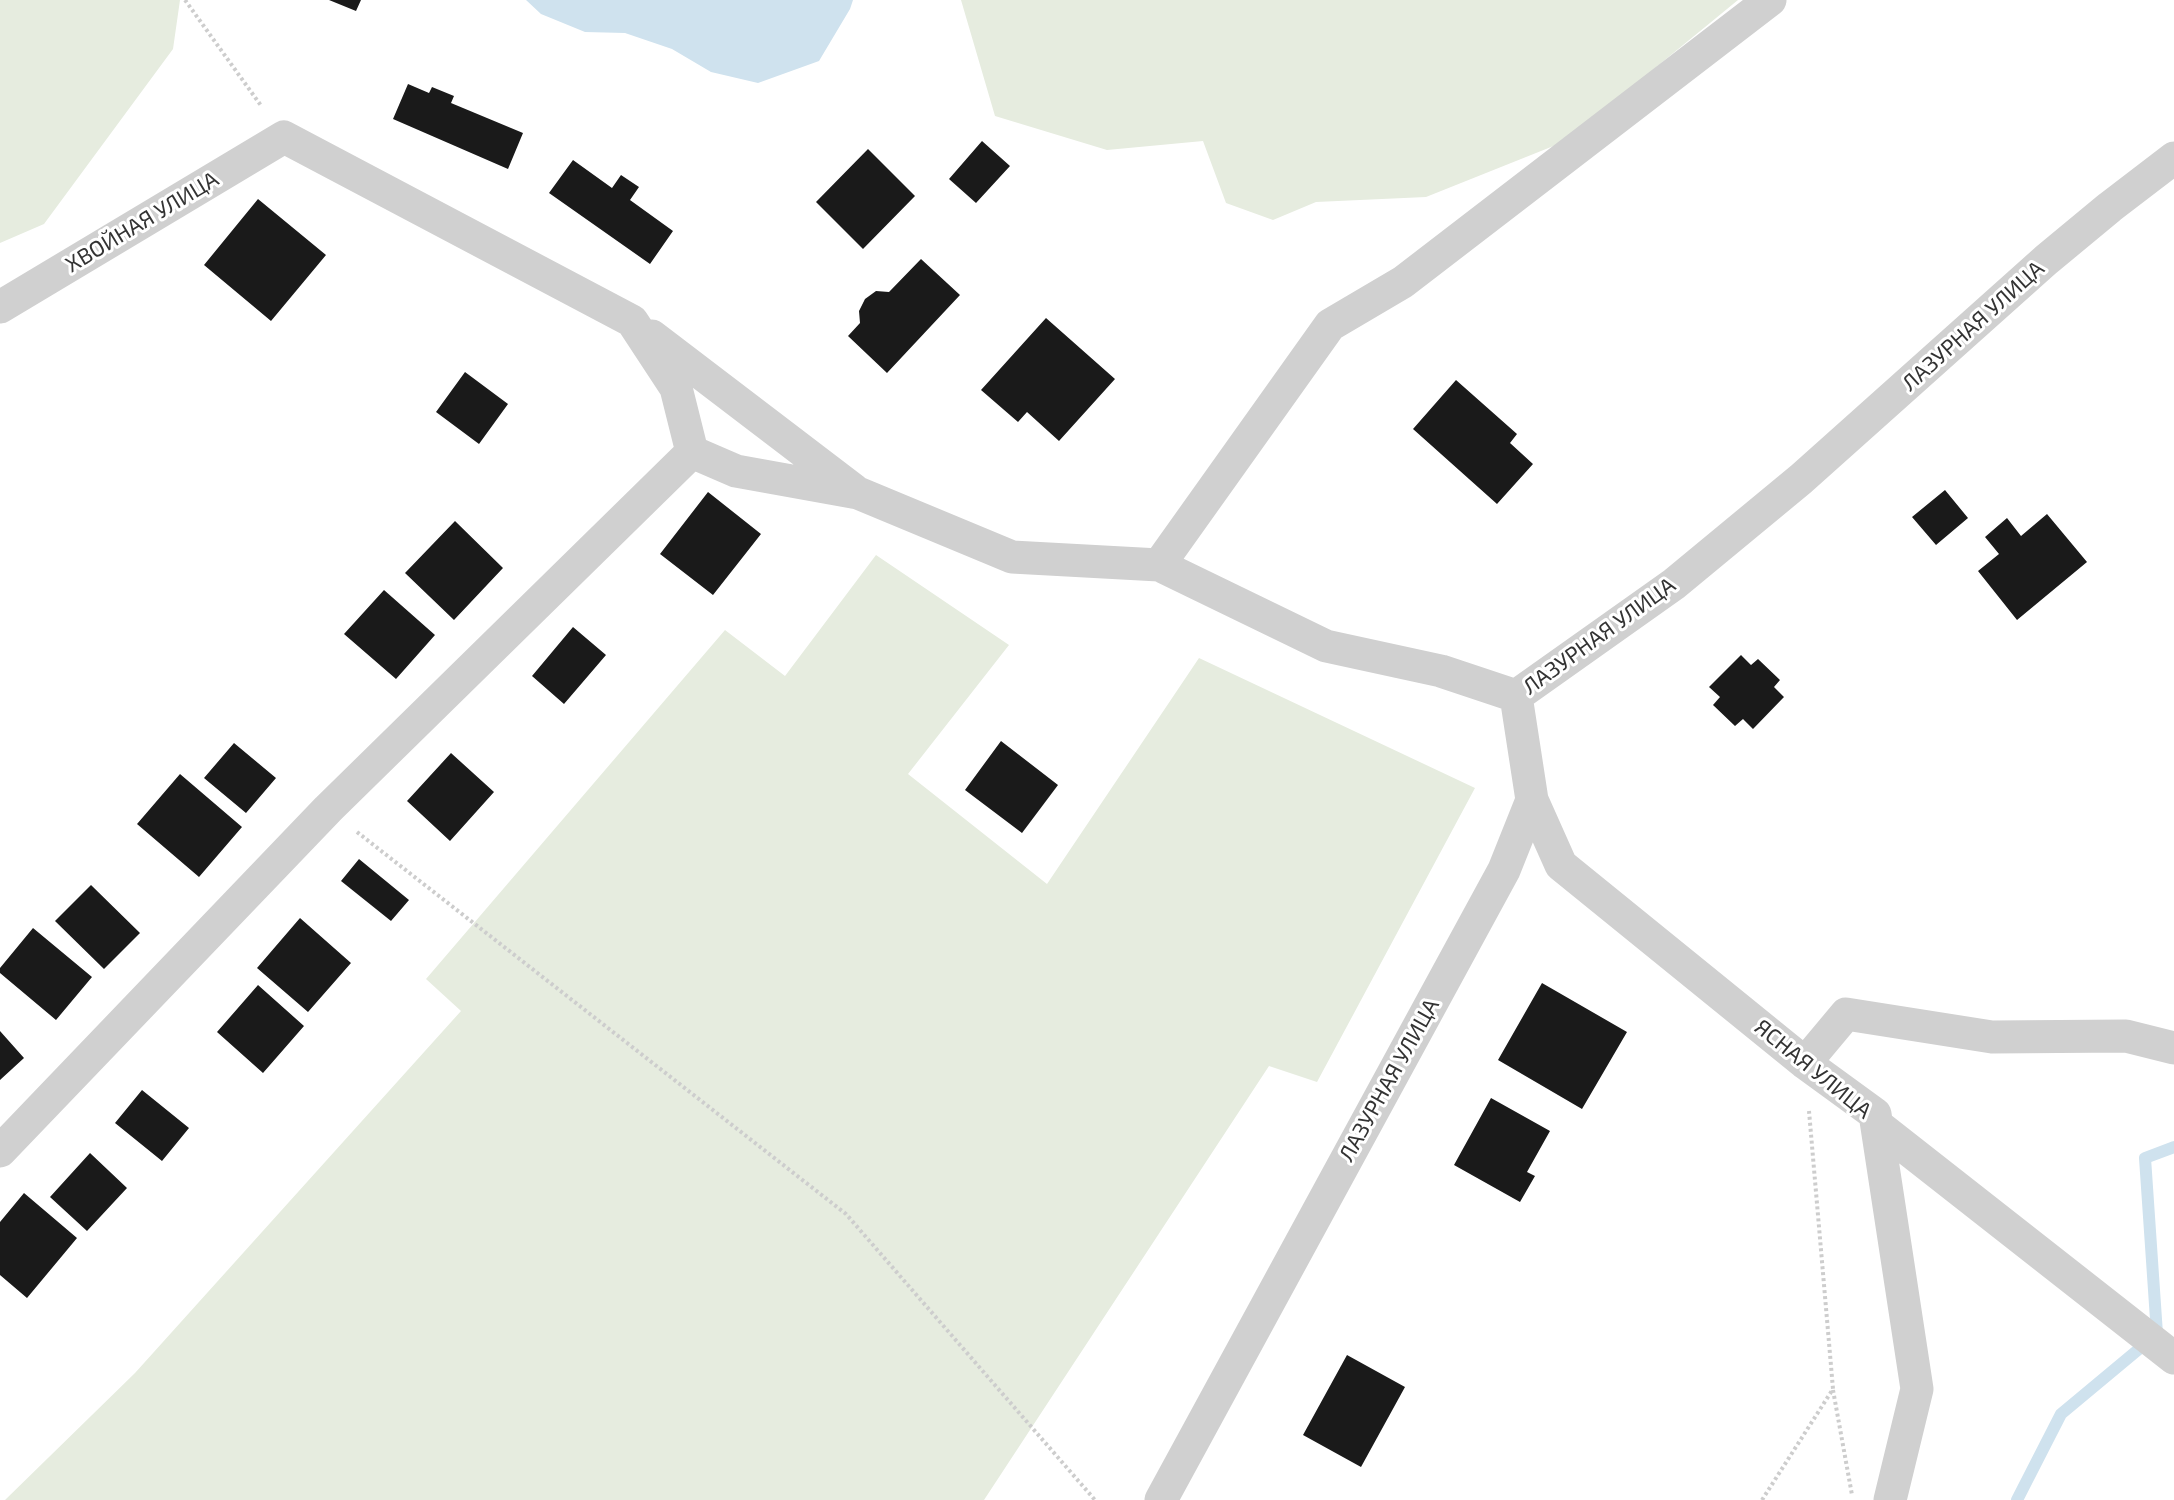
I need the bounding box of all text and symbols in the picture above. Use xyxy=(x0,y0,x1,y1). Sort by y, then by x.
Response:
street label: ХВОЙНАЯ УЛИЦА xyxy=(61,166,223,278)
street label: ЛАЗУРНАЯ УЛИЦА xyxy=(1897,255,2049,397)
street label: ЛАЗУРНАЯ УЛИЦА xyxy=(1518,572,1680,700)
street label: ЛАЗУРНАЯ УЛИЦА xyxy=(1333,994,1445,1166)
street label: ЯСНАЯ УЛИЦА xyxy=(1749,1014,1877,1124)

